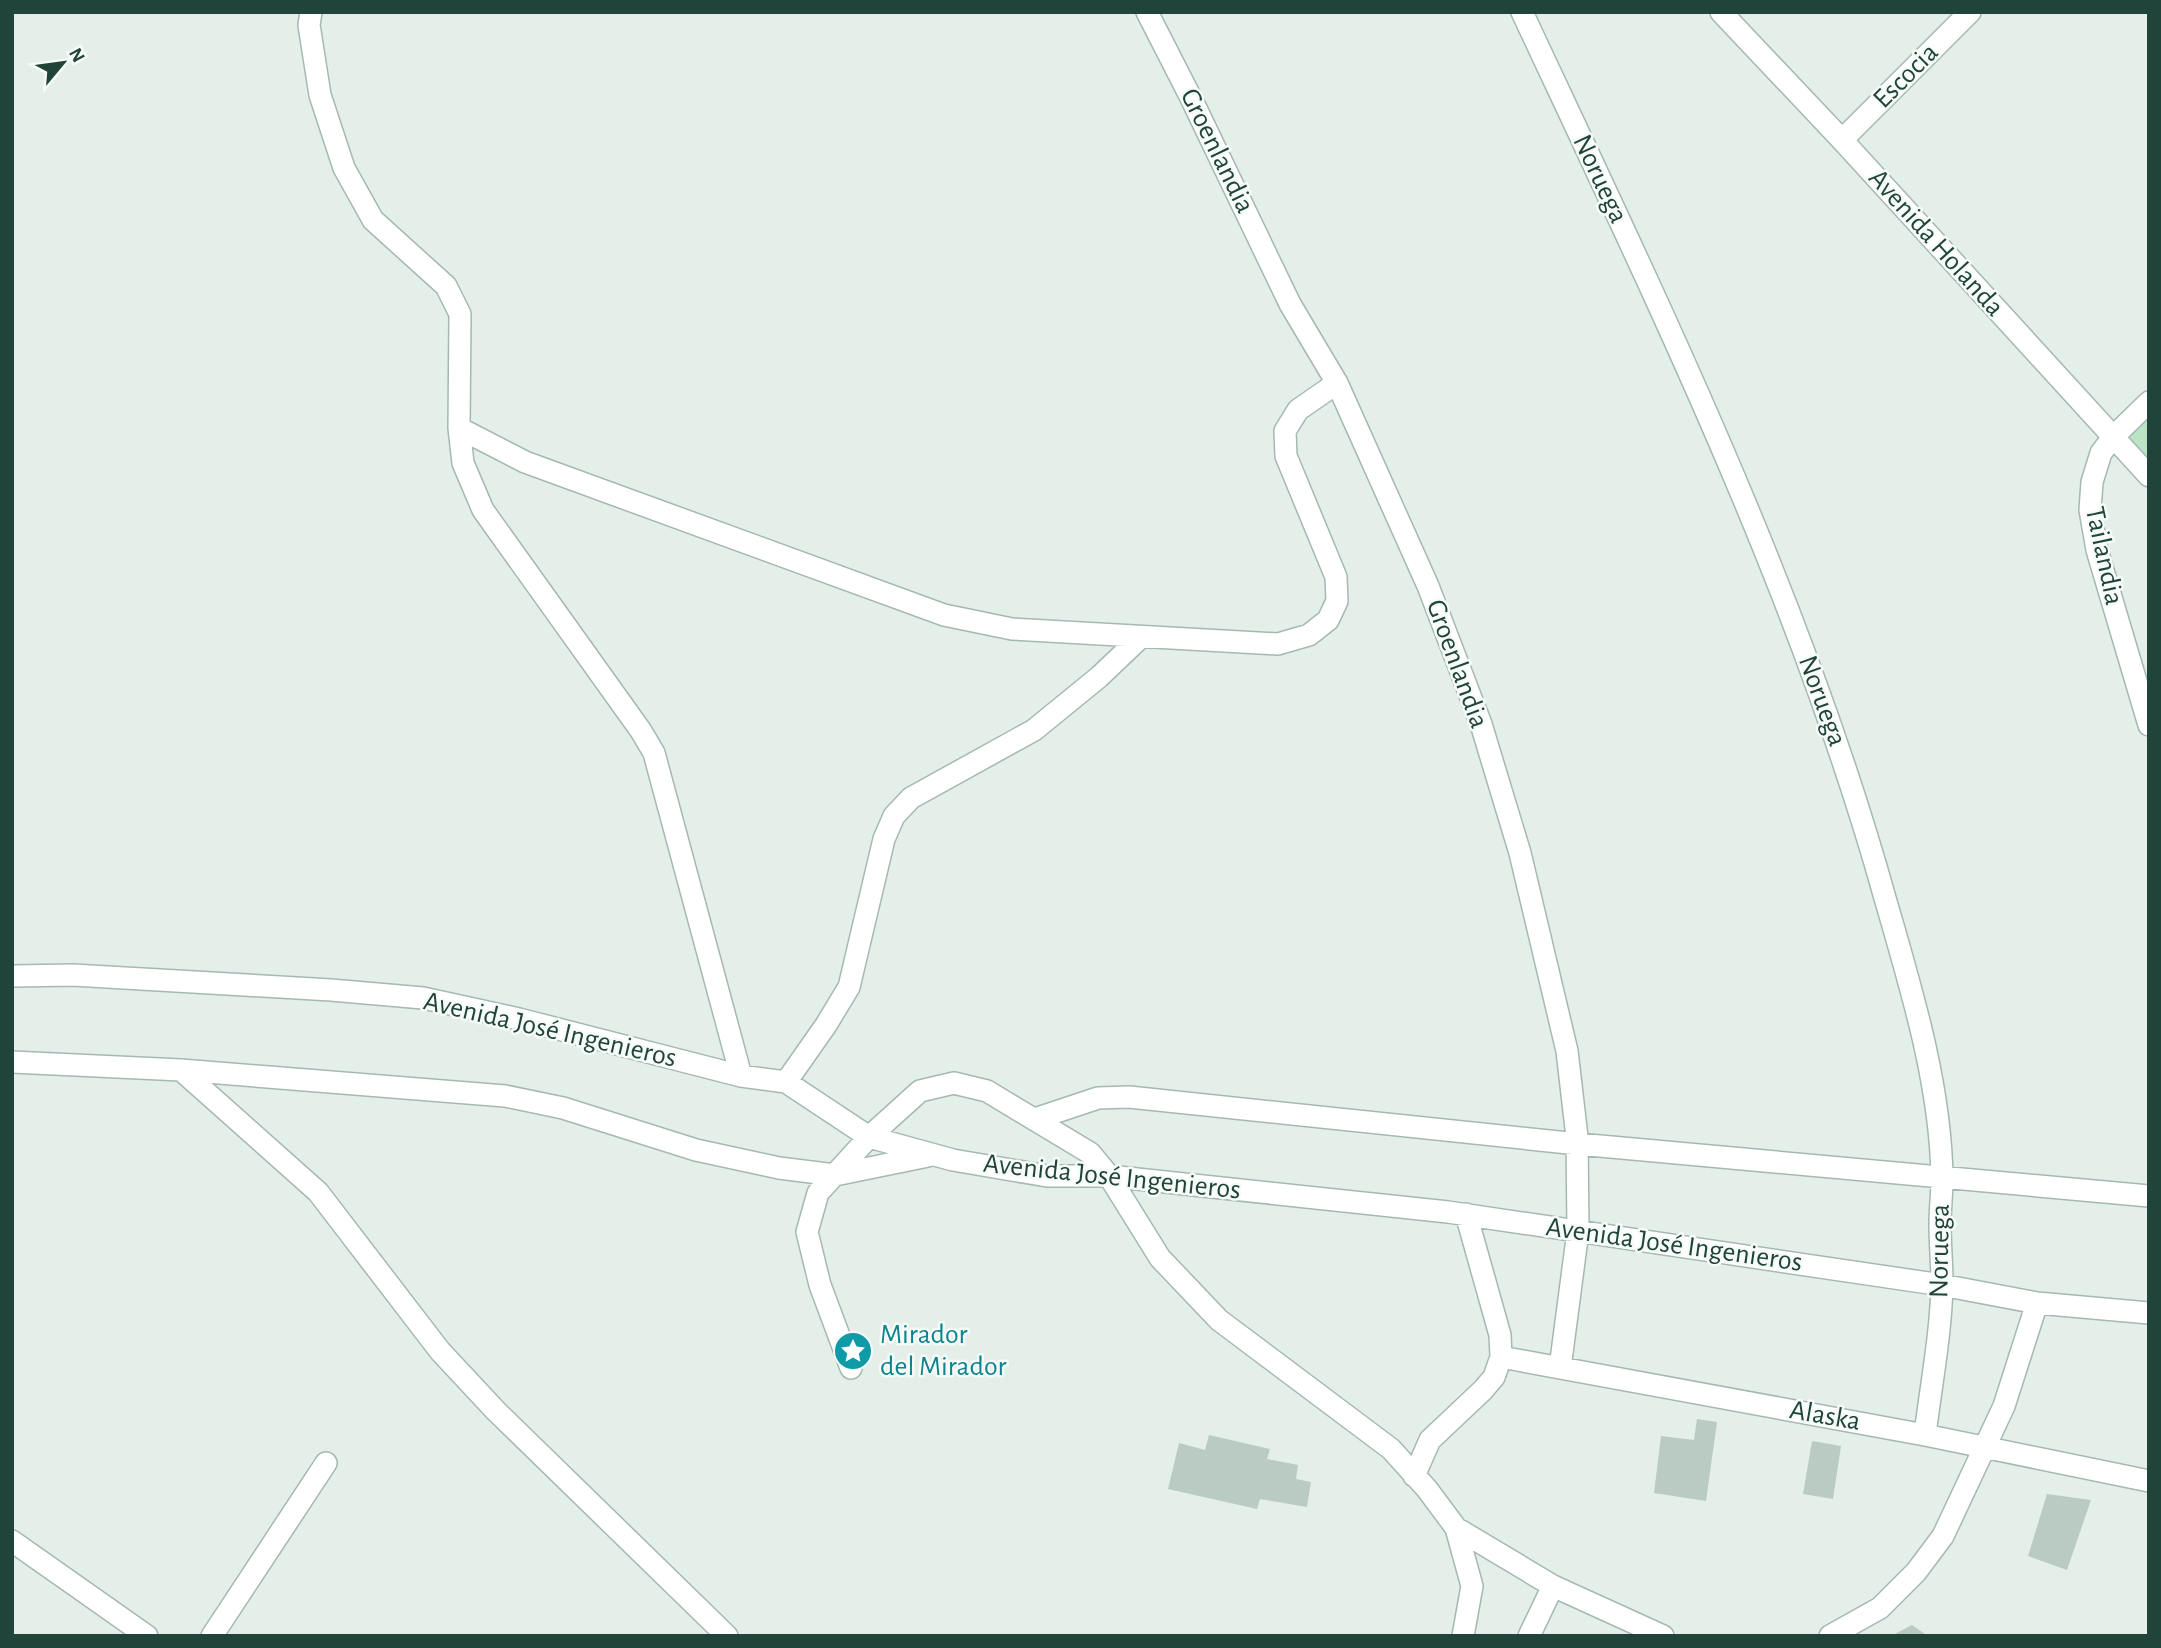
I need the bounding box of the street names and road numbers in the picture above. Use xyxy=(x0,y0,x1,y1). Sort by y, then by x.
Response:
street label: Escocia xyxy=(1868,38,1944,114)
street label: Groenlandia xyxy=(1175,84,1259,218)
street label: Noruega xyxy=(1567,130,1633,228)
street label: Avenida Holanda xyxy=(1863,164,2009,322)
street label: Tailandia xyxy=(2080,504,2128,608)
street label: Groenlandia xyxy=(1421,596,1493,732)
street label: Noruega xyxy=(1793,652,1851,750)
street label: Avenida José Ingenieros xyxy=(421,987,679,1073)
street label: Avenida José Ingenieros xyxy=(982,1150,1242,1204)
street label: Noruega xyxy=(1925,1204,1955,1298)
street label: Avenida José Ingenieros xyxy=(1544,1213,1804,1277)
street label: Alaska xyxy=(1787,1396,1863,1436)

